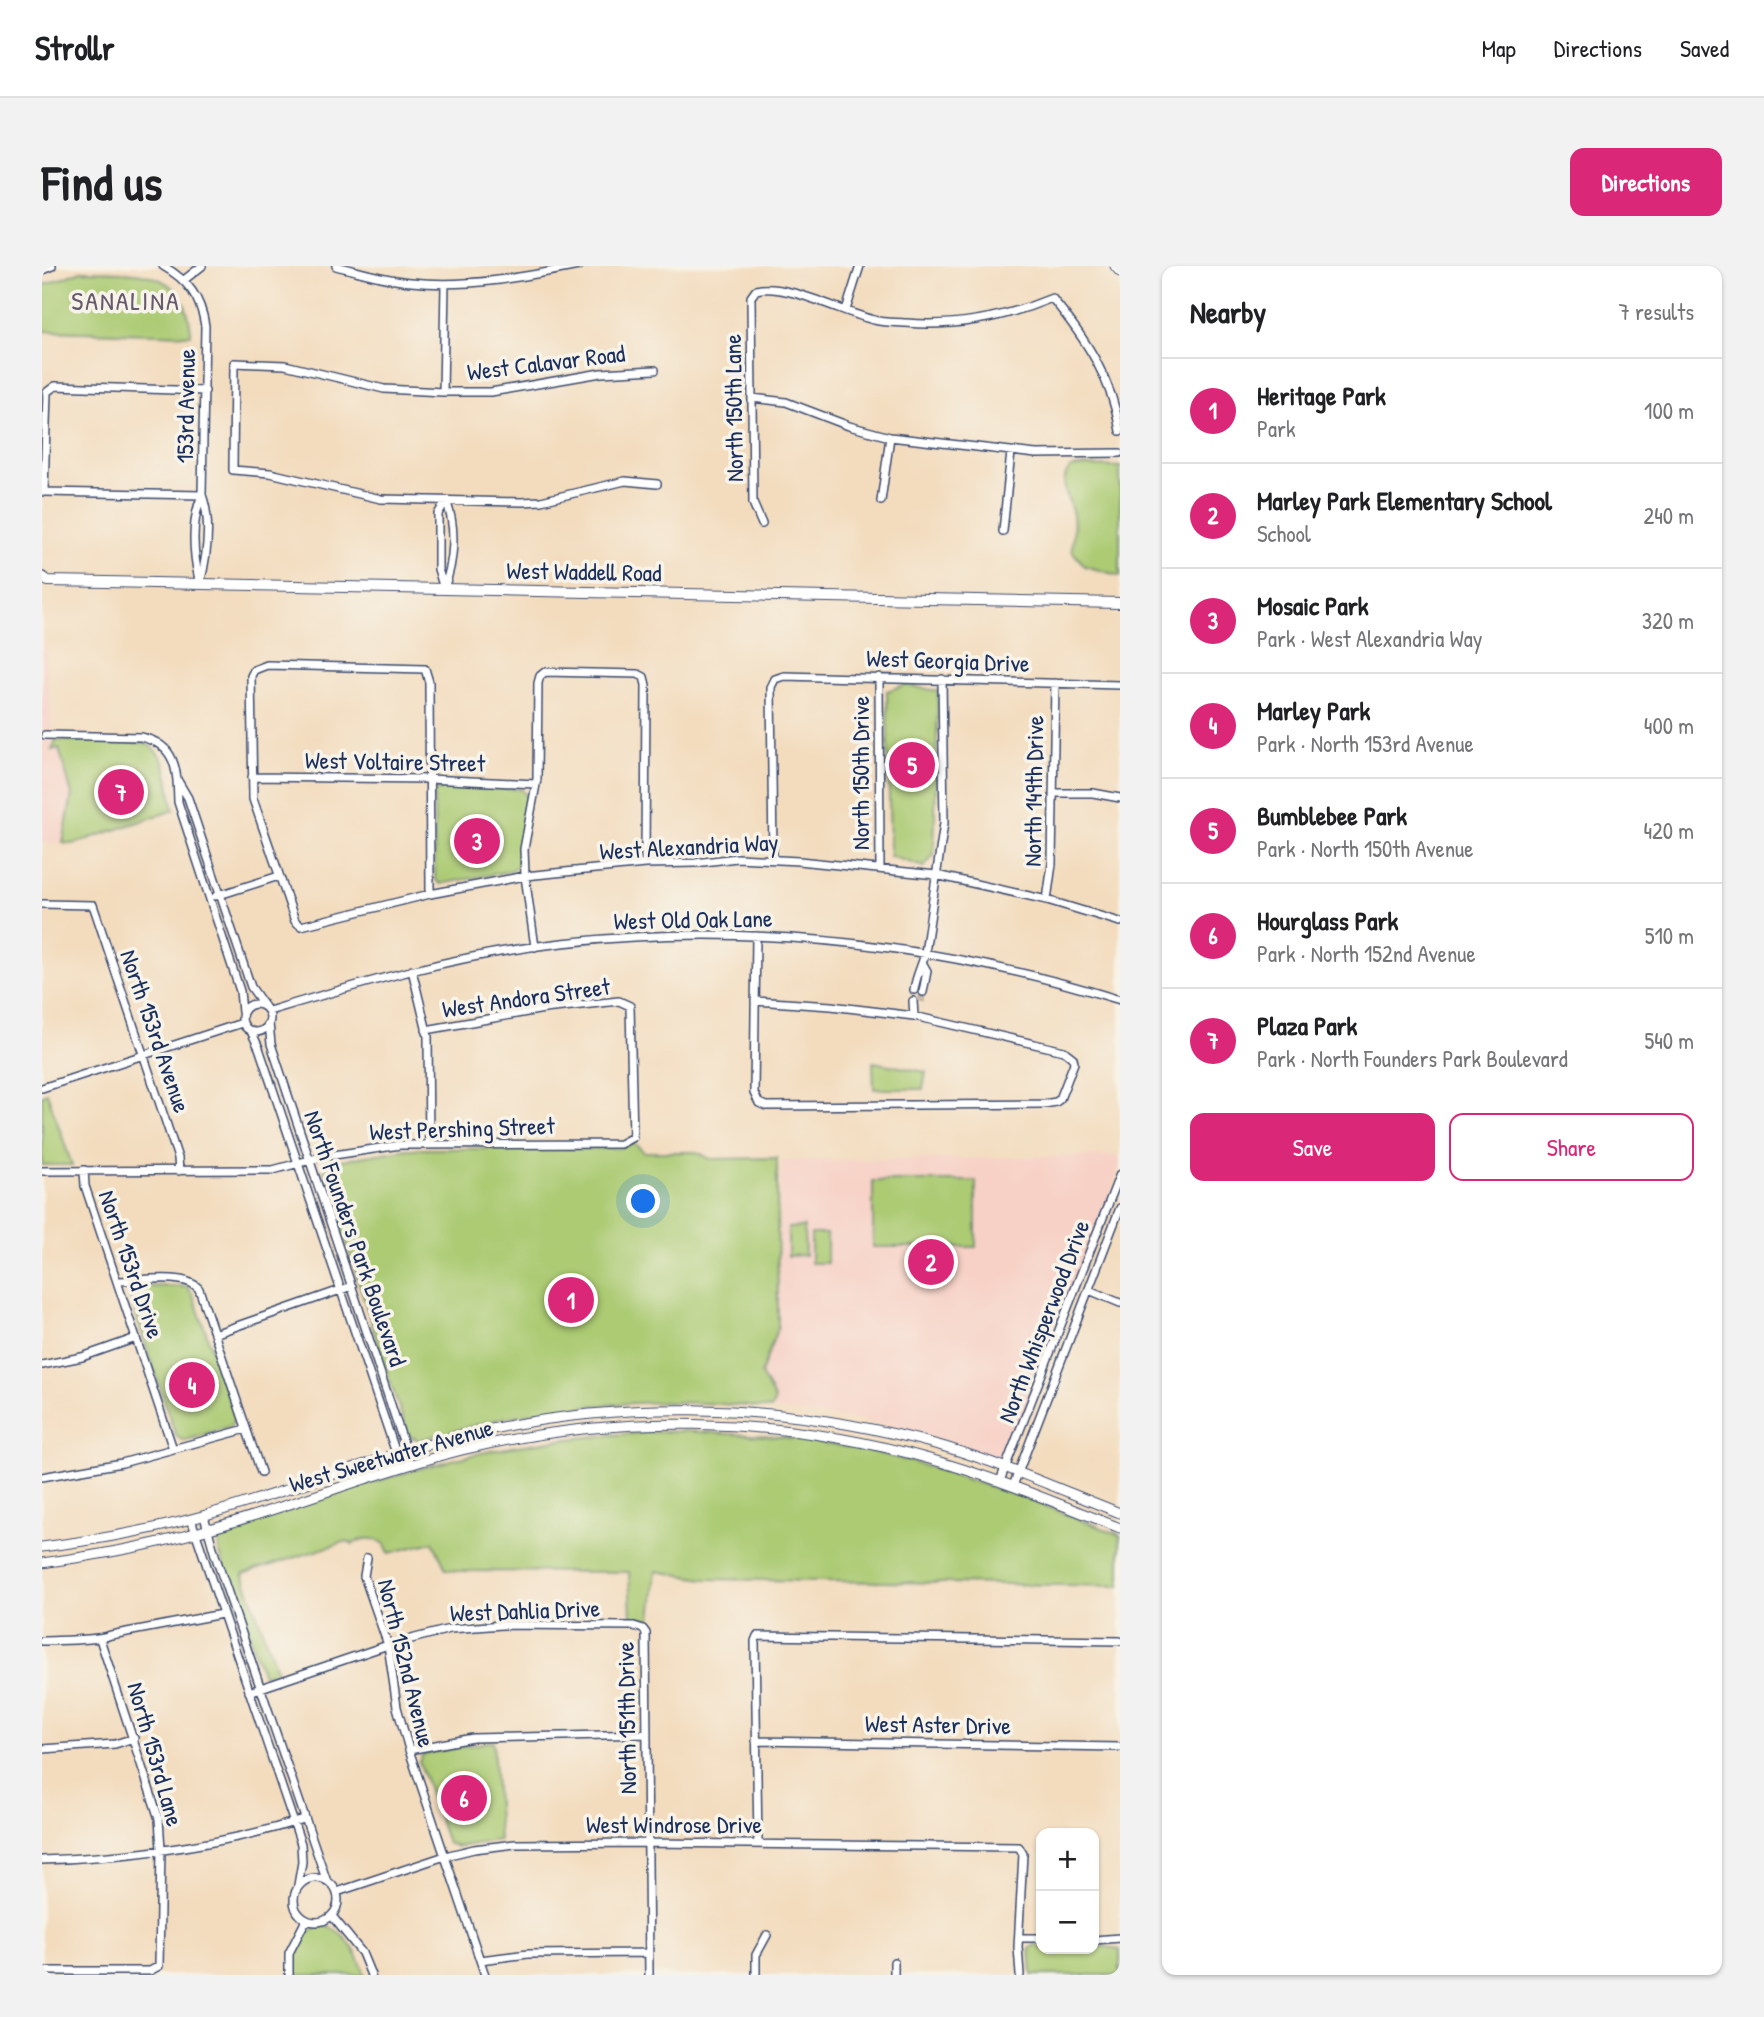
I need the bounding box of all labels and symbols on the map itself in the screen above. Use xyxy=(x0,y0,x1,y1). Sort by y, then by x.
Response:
district label: SANALINA xyxy=(71,283,181,318)
street label: North 150th Lane xyxy=(716,333,750,482)
street label: West Calavar Road xyxy=(465,336,627,388)
street label: 153rd Avenue xyxy=(168,348,202,464)
street label: West Waddell Road xyxy=(506,554,662,588)
street label: West Georgia Drive xyxy=(866,641,1031,679)
street label: North 150th Drive xyxy=(844,695,876,850)
street label: North 149th Drive xyxy=(1016,715,1050,867)
pin: 5 xyxy=(889,739,935,791)
street label: West Voltaire Street xyxy=(305,743,486,779)
pin: 7 xyxy=(98,766,144,818)
pin: 3 xyxy=(454,815,500,867)
street label: West Alexandria Way xyxy=(599,825,779,867)
street label: West Old Oak Lane xyxy=(613,902,773,936)
street label: North 153rd Avenue xyxy=(113,945,199,1117)
street label: West Andora Street xyxy=(440,969,613,1025)
street label: North Founders Park Boulevard xyxy=(297,1106,415,1370)
street label: West Pershing Street xyxy=(369,1109,556,1147)
your location xyxy=(626,1184,660,1218)
street label: North 153rd Drive xyxy=(92,1186,172,1343)
street label: North Whisperwood Drive xyxy=(990,1215,1097,1427)
pin: 2 xyxy=(908,1236,954,1288)
pin: 1 xyxy=(548,1274,594,1326)
pin: 4 xyxy=(169,1359,215,1411)
street label: West Sweetwater Avenue xyxy=(285,1410,497,1499)
street label: North 152nd Avenue xyxy=(371,1576,443,1751)
street label: West Dahlia Drive xyxy=(449,1591,601,1629)
street label: North 151th Drive xyxy=(609,1641,643,1794)
street label: North 153rd Lane xyxy=(120,1678,192,1830)
street label: West Aster Drive xyxy=(865,1707,1012,1741)
pin: 6 xyxy=(441,1772,487,1824)
street label: West Windrose Drive xyxy=(586,1808,762,1840)

